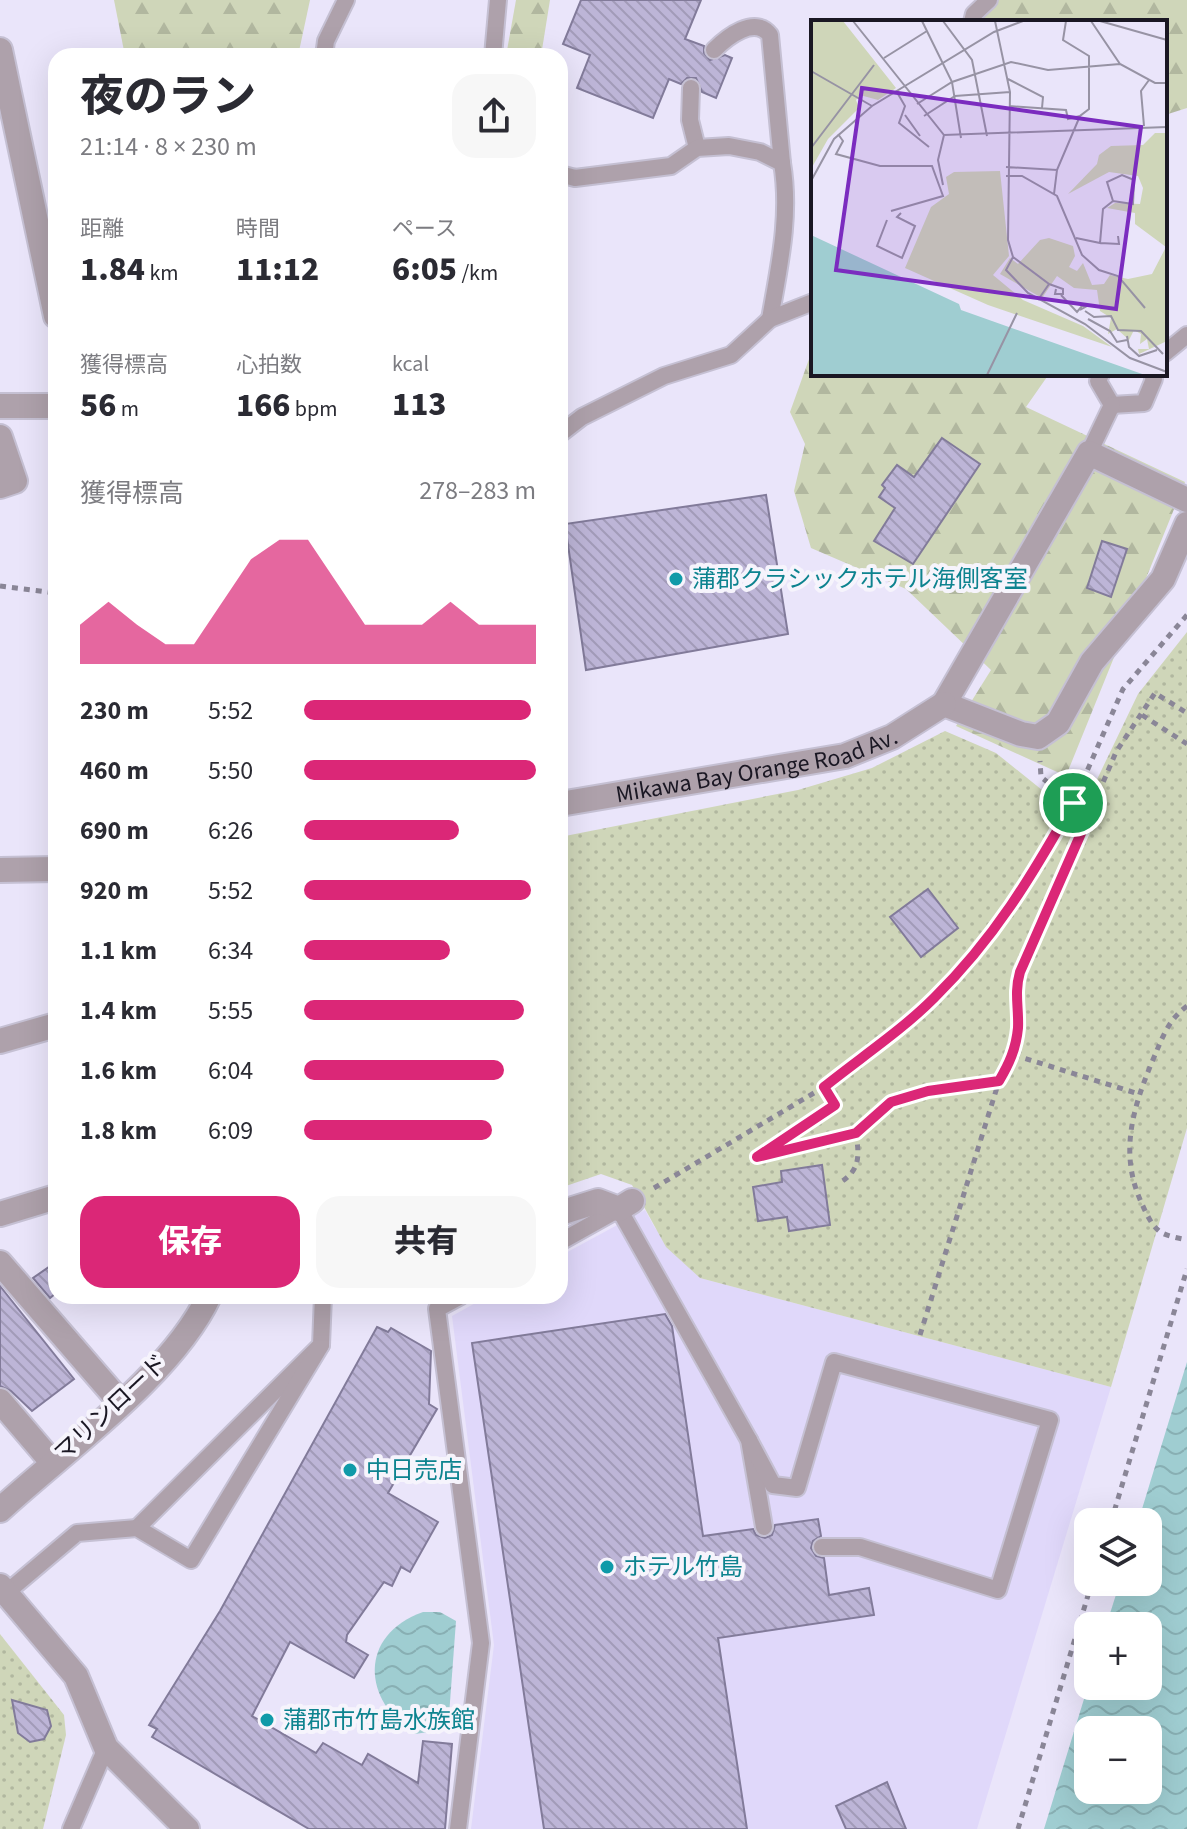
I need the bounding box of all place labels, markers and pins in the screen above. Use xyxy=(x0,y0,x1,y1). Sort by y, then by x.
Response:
place label: 蒲郡クラシックホテル海側客室 xyxy=(692,562,1028,597)
marker: 蒲郡クラシックホテル海側客室 xyxy=(667,570,685,588)
pin xyxy=(1039,769,1107,837)
place label: 中日売店 xyxy=(366,1453,462,1488)
marker: 中日売店 xyxy=(341,1461,359,1479)
place label: ホテル竹島 xyxy=(623,1550,743,1585)
marker: ホテル竹島 xyxy=(598,1558,616,1576)
place label: 蒲郡市竹島水族館 xyxy=(283,1703,475,1738)
marker: 蒲郡市竹島水族館 xyxy=(258,1711,276,1729)

